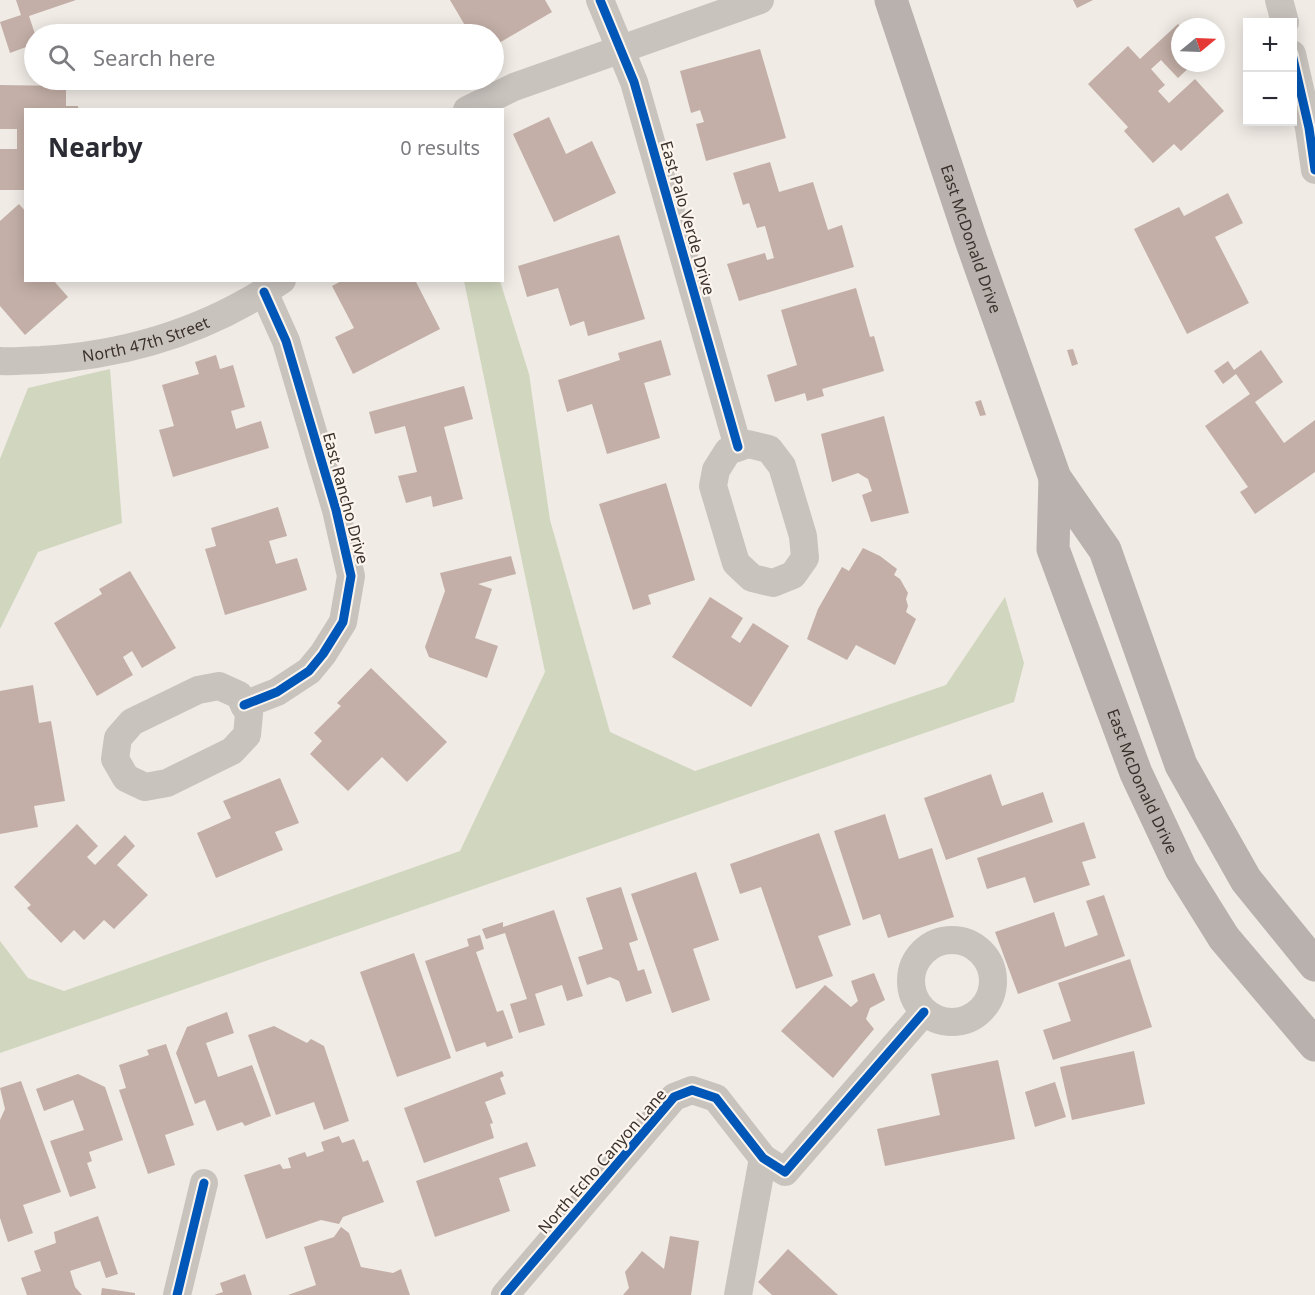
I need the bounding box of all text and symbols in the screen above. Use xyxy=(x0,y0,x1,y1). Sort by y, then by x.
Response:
north arrow xyxy=(1171,18,1225,72)
map controls xyxy=(1243,18,1297,126)
button: + xyxy=(1243,18,1297,72)
search box xyxy=(24,24,504,90)
icon: search xyxy=(45,41,78,74)
text: Search here xyxy=(93,42,215,72)
button: − xyxy=(1243,72,1297,126)
text: Nearby xyxy=(48,129,143,165)
text: 0 results xyxy=(400,134,480,161)
street label: East Palo Verde Drive xyxy=(655,138,721,298)
street label: East McDonald Drive xyxy=(936,162,1007,316)
street label: North 47th Street xyxy=(81,311,213,367)
street label: East Rancho Drive xyxy=(318,430,374,566)
street label: East McDonald Drive xyxy=(1102,706,1183,857)
street label: North Echo Canyon Lane xyxy=(533,1084,671,1238)

